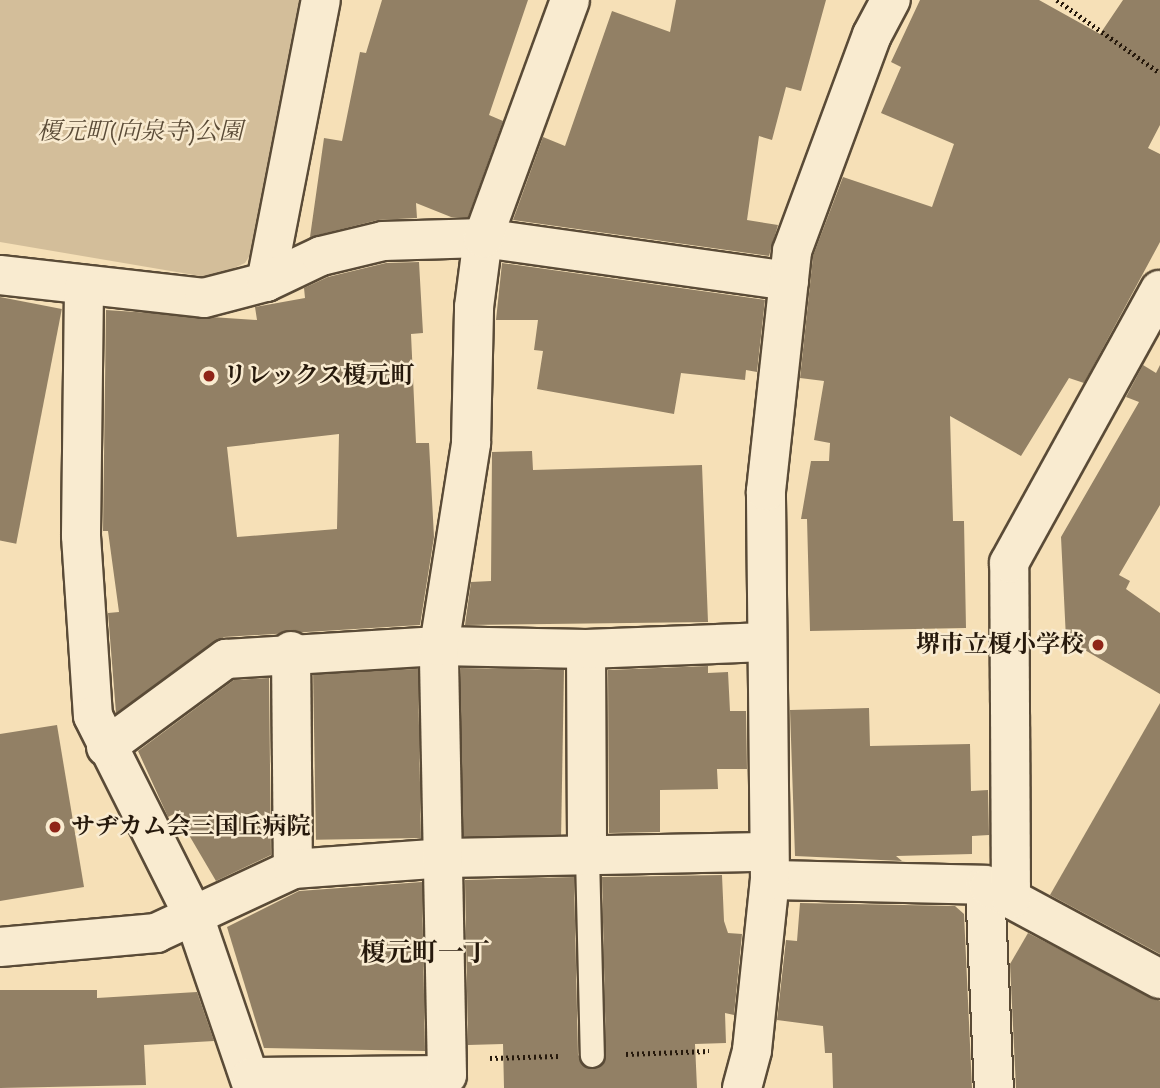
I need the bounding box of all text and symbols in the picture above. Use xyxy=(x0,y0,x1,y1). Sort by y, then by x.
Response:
park label: 榎元町(向泉寺)公園 xyxy=(37,118,243,146)
place label: リレックス榎元町 xyxy=(223,362,415,390)
marker: リレックス榎元町 xyxy=(201,368,217,384)
place label: 堺市立榎小学校 xyxy=(916,631,1084,659)
marker: 堺市立榎小学校 xyxy=(1090,637,1106,653)
place label: サヂカム会三国丘病院 xyxy=(71,813,311,841)
marker: サヂカム会三国丘病院 xyxy=(45,817,65,837)
district label: 榎元町一丁 xyxy=(360,937,490,969)

